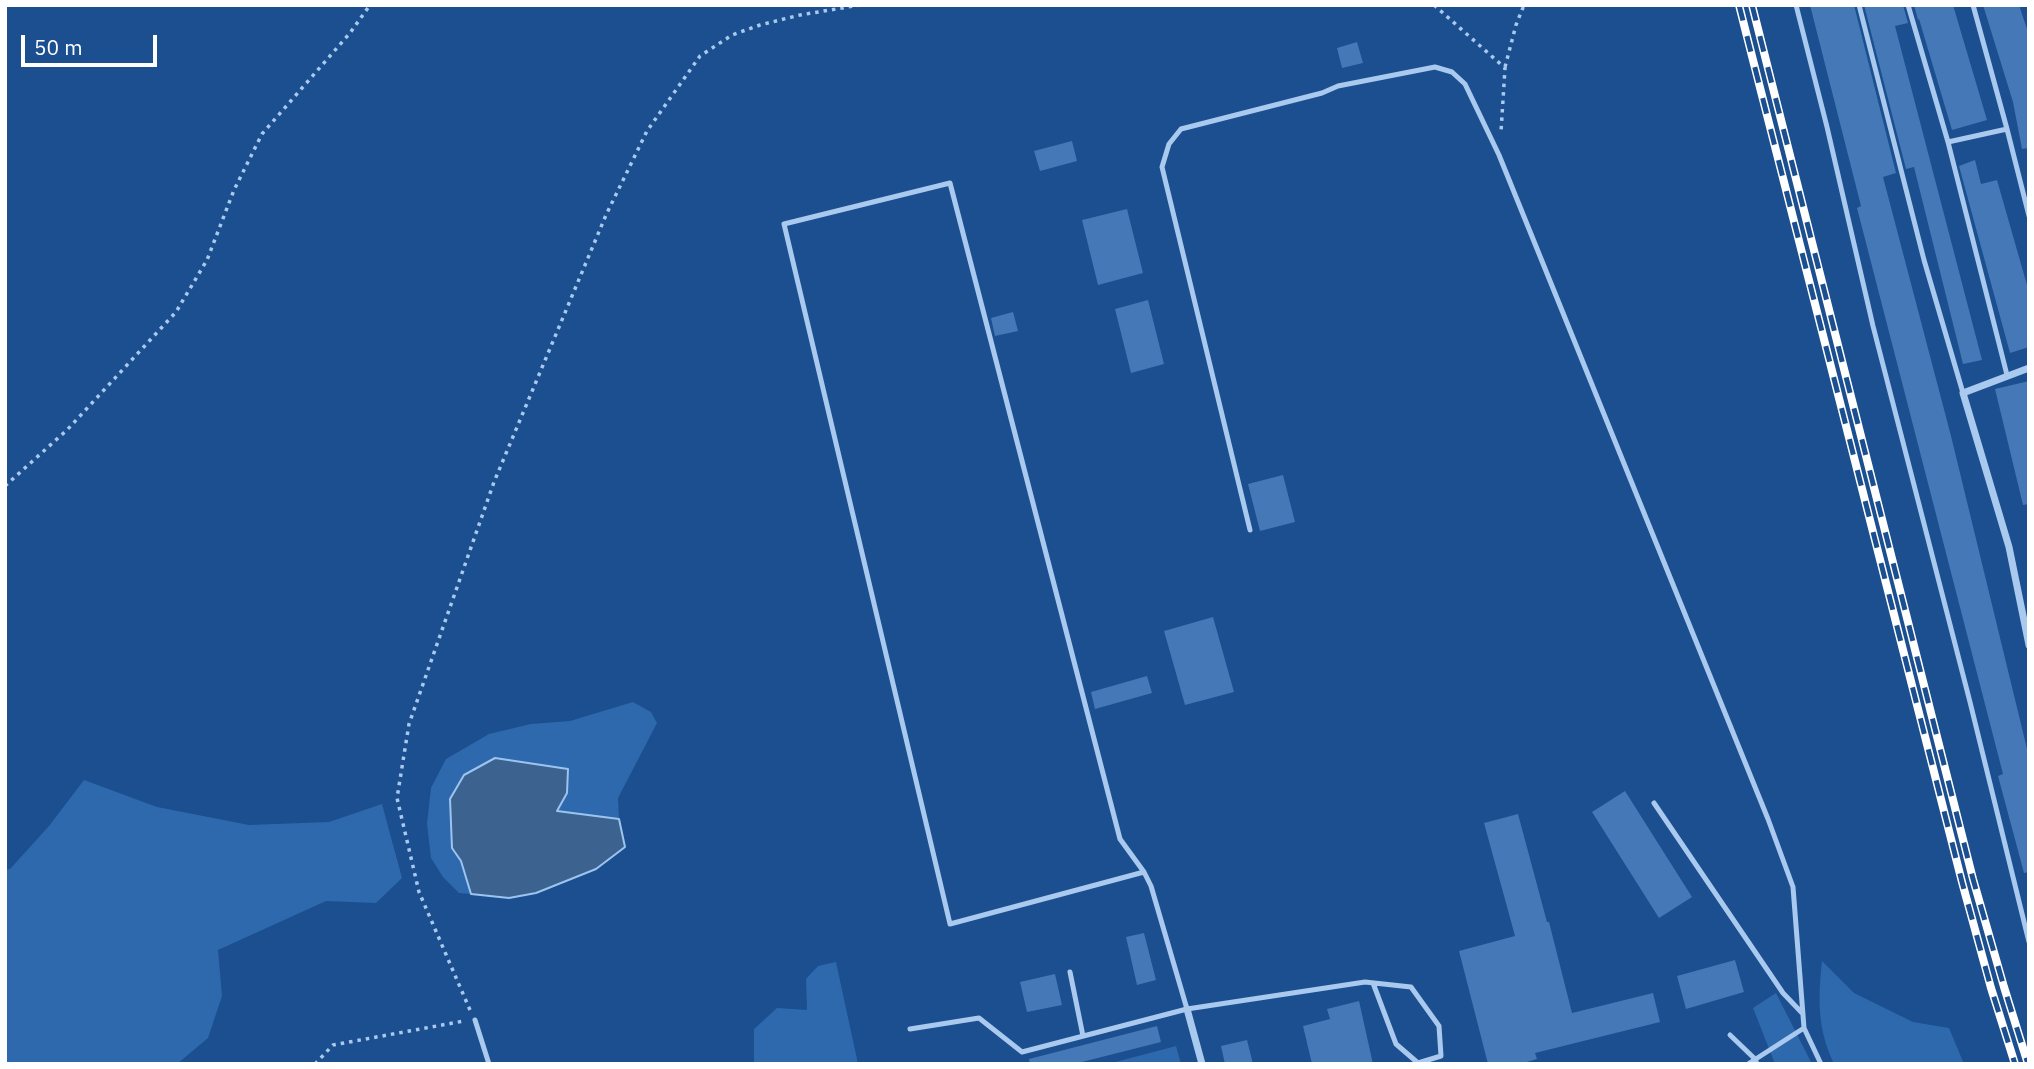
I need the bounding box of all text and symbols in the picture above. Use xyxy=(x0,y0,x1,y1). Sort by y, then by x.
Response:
scale bar xyxy=(24,21,161,65)
text: 50 m xyxy=(34,33,83,61)

